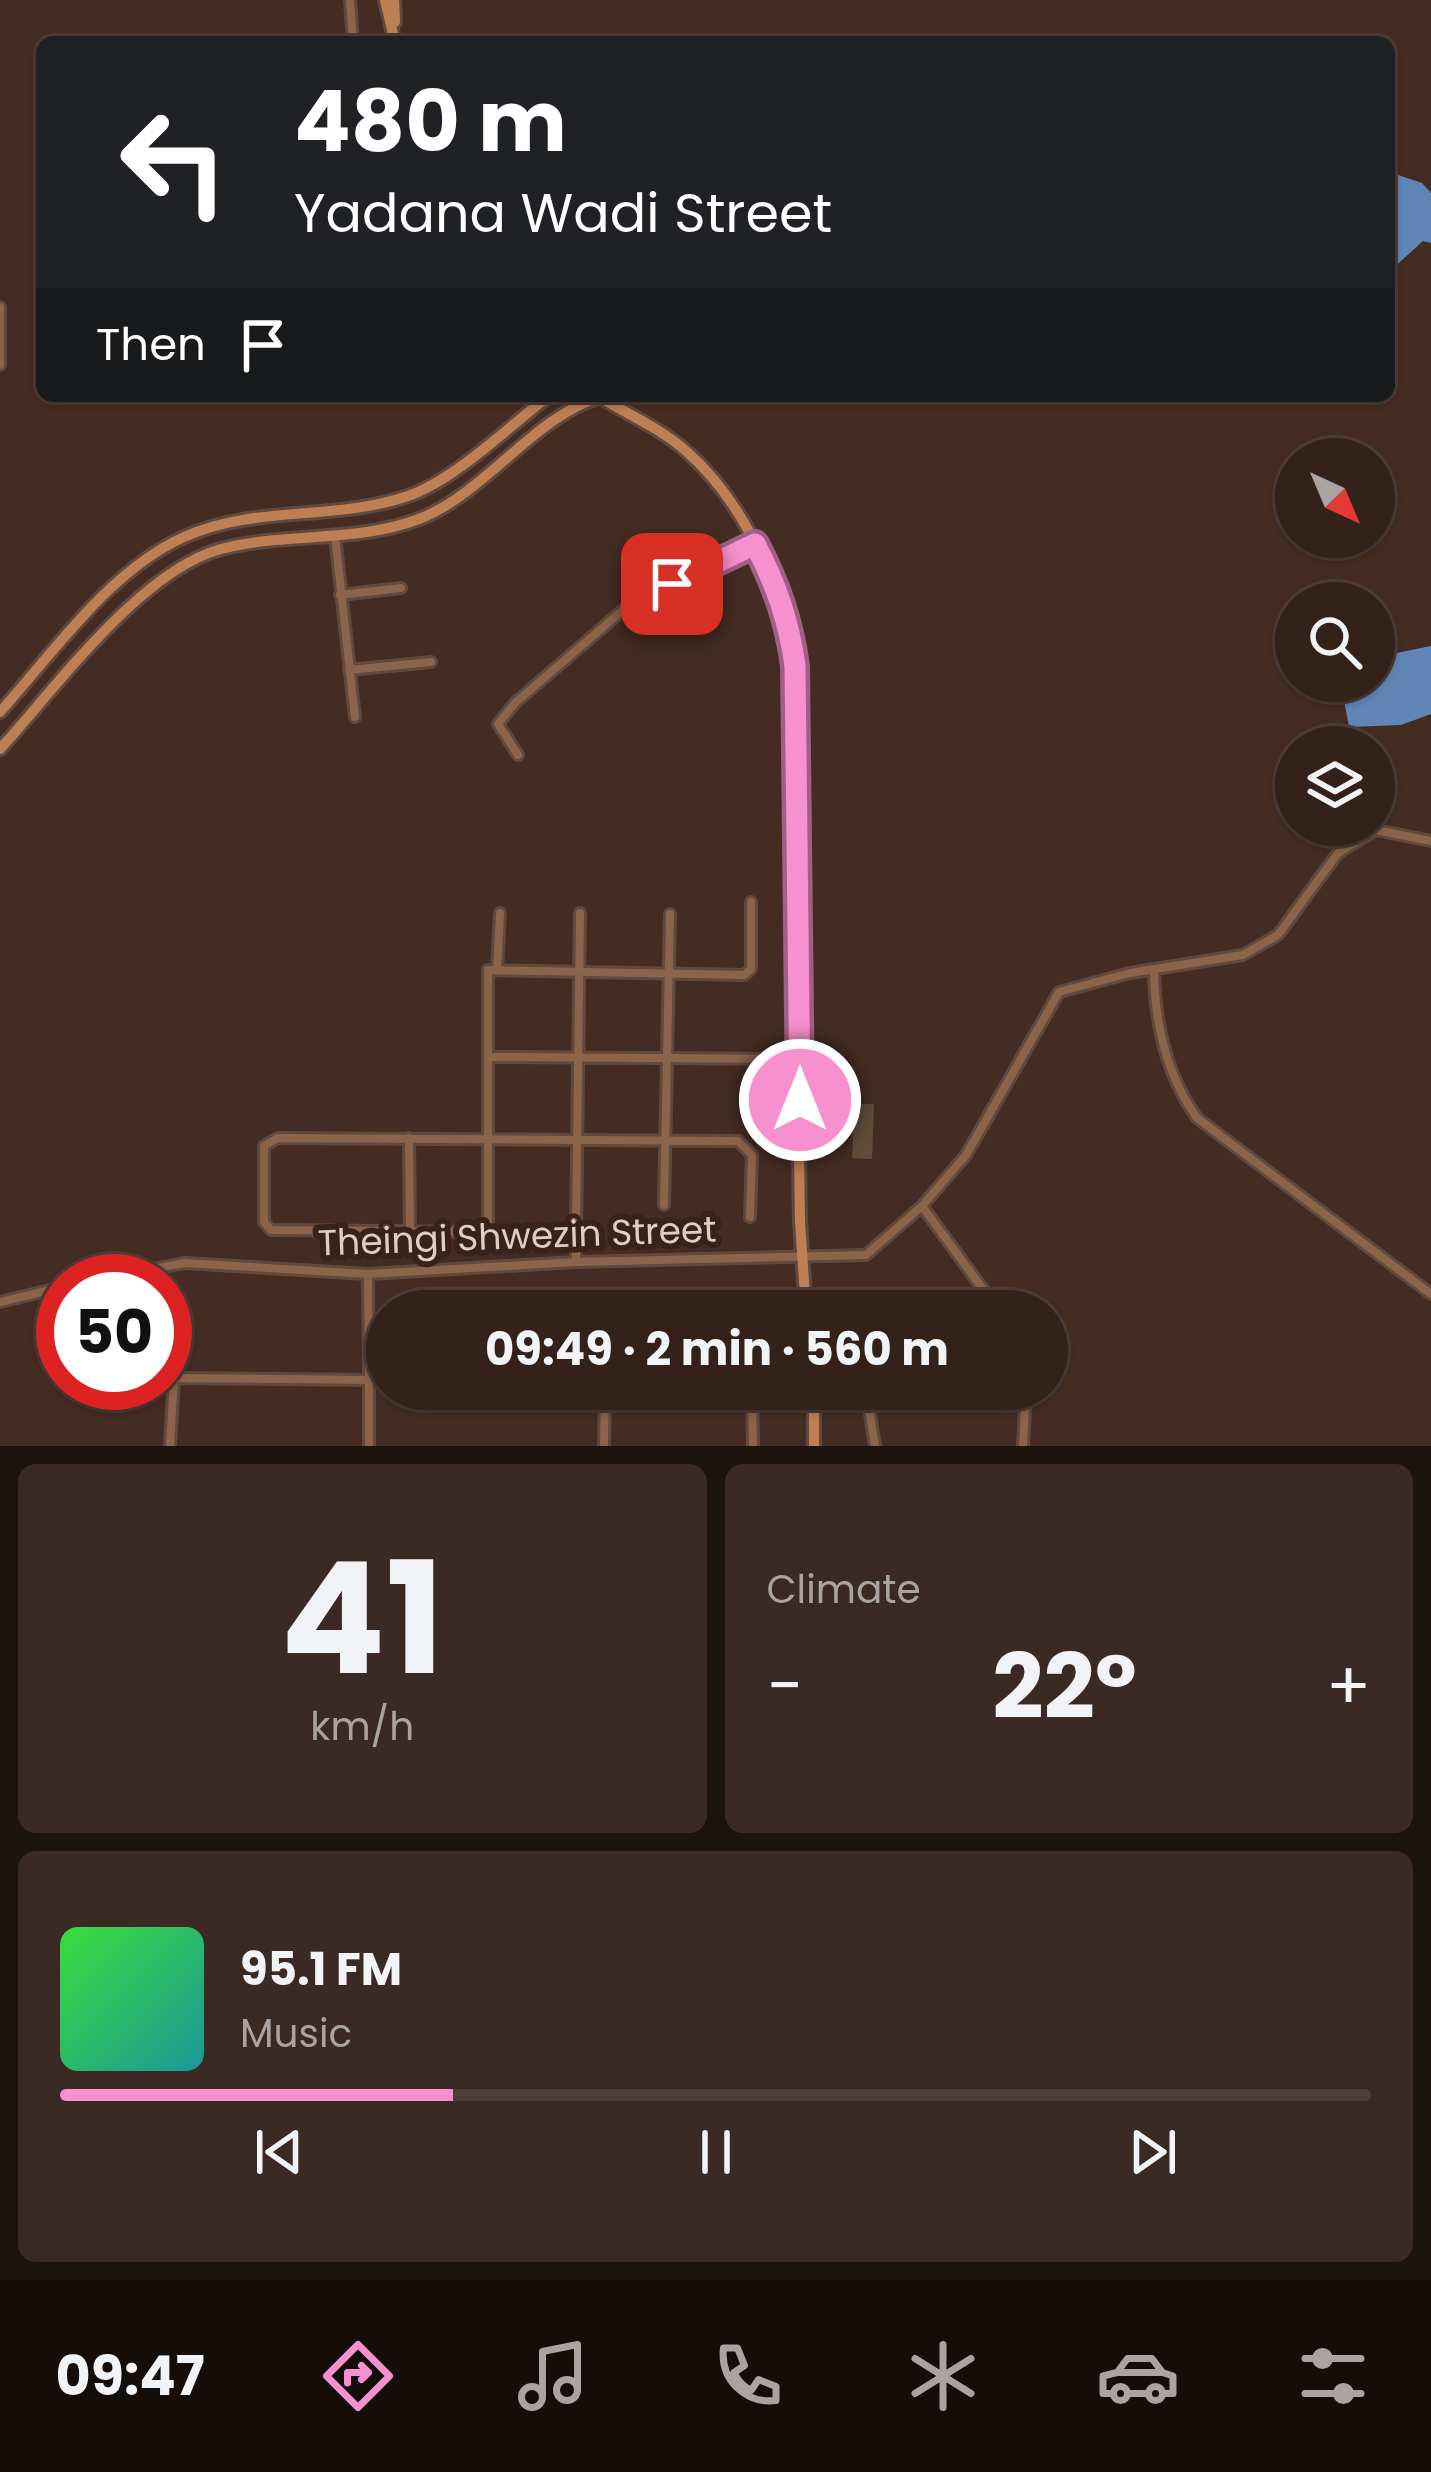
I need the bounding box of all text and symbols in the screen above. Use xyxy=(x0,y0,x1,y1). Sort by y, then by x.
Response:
text: 480 m xyxy=(294,63,567,180)
icon: left xyxy=(96,84,252,240)
text: Yadana Wadi Street xyxy=(294,175,832,251)
icon: arrive xyxy=(230,312,296,378)
text: Then xyxy=(96,313,206,376)
north arrow xyxy=(1275,438,1395,558)
map controls xyxy=(1275,438,1395,846)
pin xyxy=(621,533,723,635)
icon: arrive xyxy=(639,551,705,617)
button: search xyxy=(1275,582,1395,702)
button: layers xyxy=(1275,726,1395,846)
position arrow xyxy=(737,1037,863,1163)
street label: Theingi Shwezin Street xyxy=(317,1204,717,1268)
speed limit sign: 50 xyxy=(36,1254,192,1410)
text: 09:49 · 2 min · 560 m xyxy=(485,1318,949,1381)
text: 41 xyxy=(280,1509,444,1728)
text: Climate xyxy=(767,1562,921,1617)
text: 22° xyxy=(992,1623,1137,1750)
text: − xyxy=(767,1640,803,1732)
text: + xyxy=(1326,1640,1371,1732)
text: km/h xyxy=(310,1699,414,1754)
text: 95.1 FM xyxy=(240,1938,402,2001)
text: Music xyxy=(240,2006,352,2061)
icon: previous xyxy=(246,2119,312,2185)
icon: pause xyxy=(683,2119,749,2185)
icon: next xyxy=(1120,2119,1186,2185)
icon: directions xyxy=(316,2334,400,2418)
icon: music xyxy=(511,2334,595,2418)
icon: phone xyxy=(706,2334,790,2418)
icon: climate xyxy=(901,2334,985,2418)
icon: car xyxy=(1096,2334,1180,2418)
icon: filters xyxy=(1291,2334,1375,2418)
text: 09:47 xyxy=(56,2338,205,2414)

